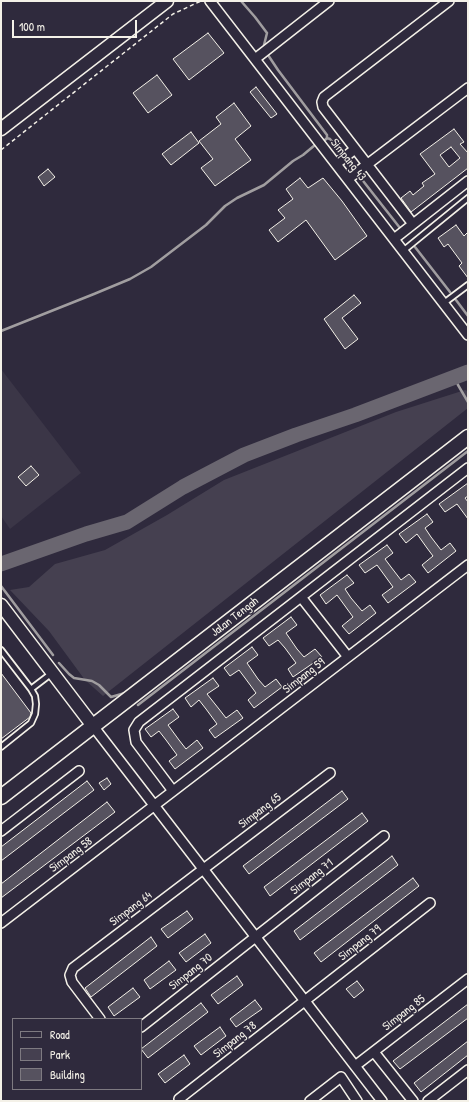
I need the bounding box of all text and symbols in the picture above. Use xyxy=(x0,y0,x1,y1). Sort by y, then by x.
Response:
scale bar xyxy=(14,12,139,38)
text: 100 m xyxy=(19,18,45,35)
street label: Simpang 43 xyxy=(327,136,369,184)
street label: Jalan Tengah xyxy=(208,594,262,640)
street label: Simpang 59 xyxy=(280,655,328,697)
street label: Simpang 65 xyxy=(236,790,284,832)
street label: Simpang 58 xyxy=(47,834,95,876)
street label: Simpang 71 xyxy=(288,856,336,898)
street label: Simpang 64 xyxy=(107,889,155,929)
street label: Simpang 79 xyxy=(336,922,384,964)
street label: Simpang 70 xyxy=(166,951,216,993)
street label: Simpang 85 xyxy=(380,992,428,1034)
legend xyxy=(12,1018,142,1090)
street label: Simpang 78 xyxy=(211,1019,259,1061)
text: Road xyxy=(50,1026,70,1043)
text: Park xyxy=(50,1046,70,1063)
text: Building xyxy=(50,1066,85,1083)

